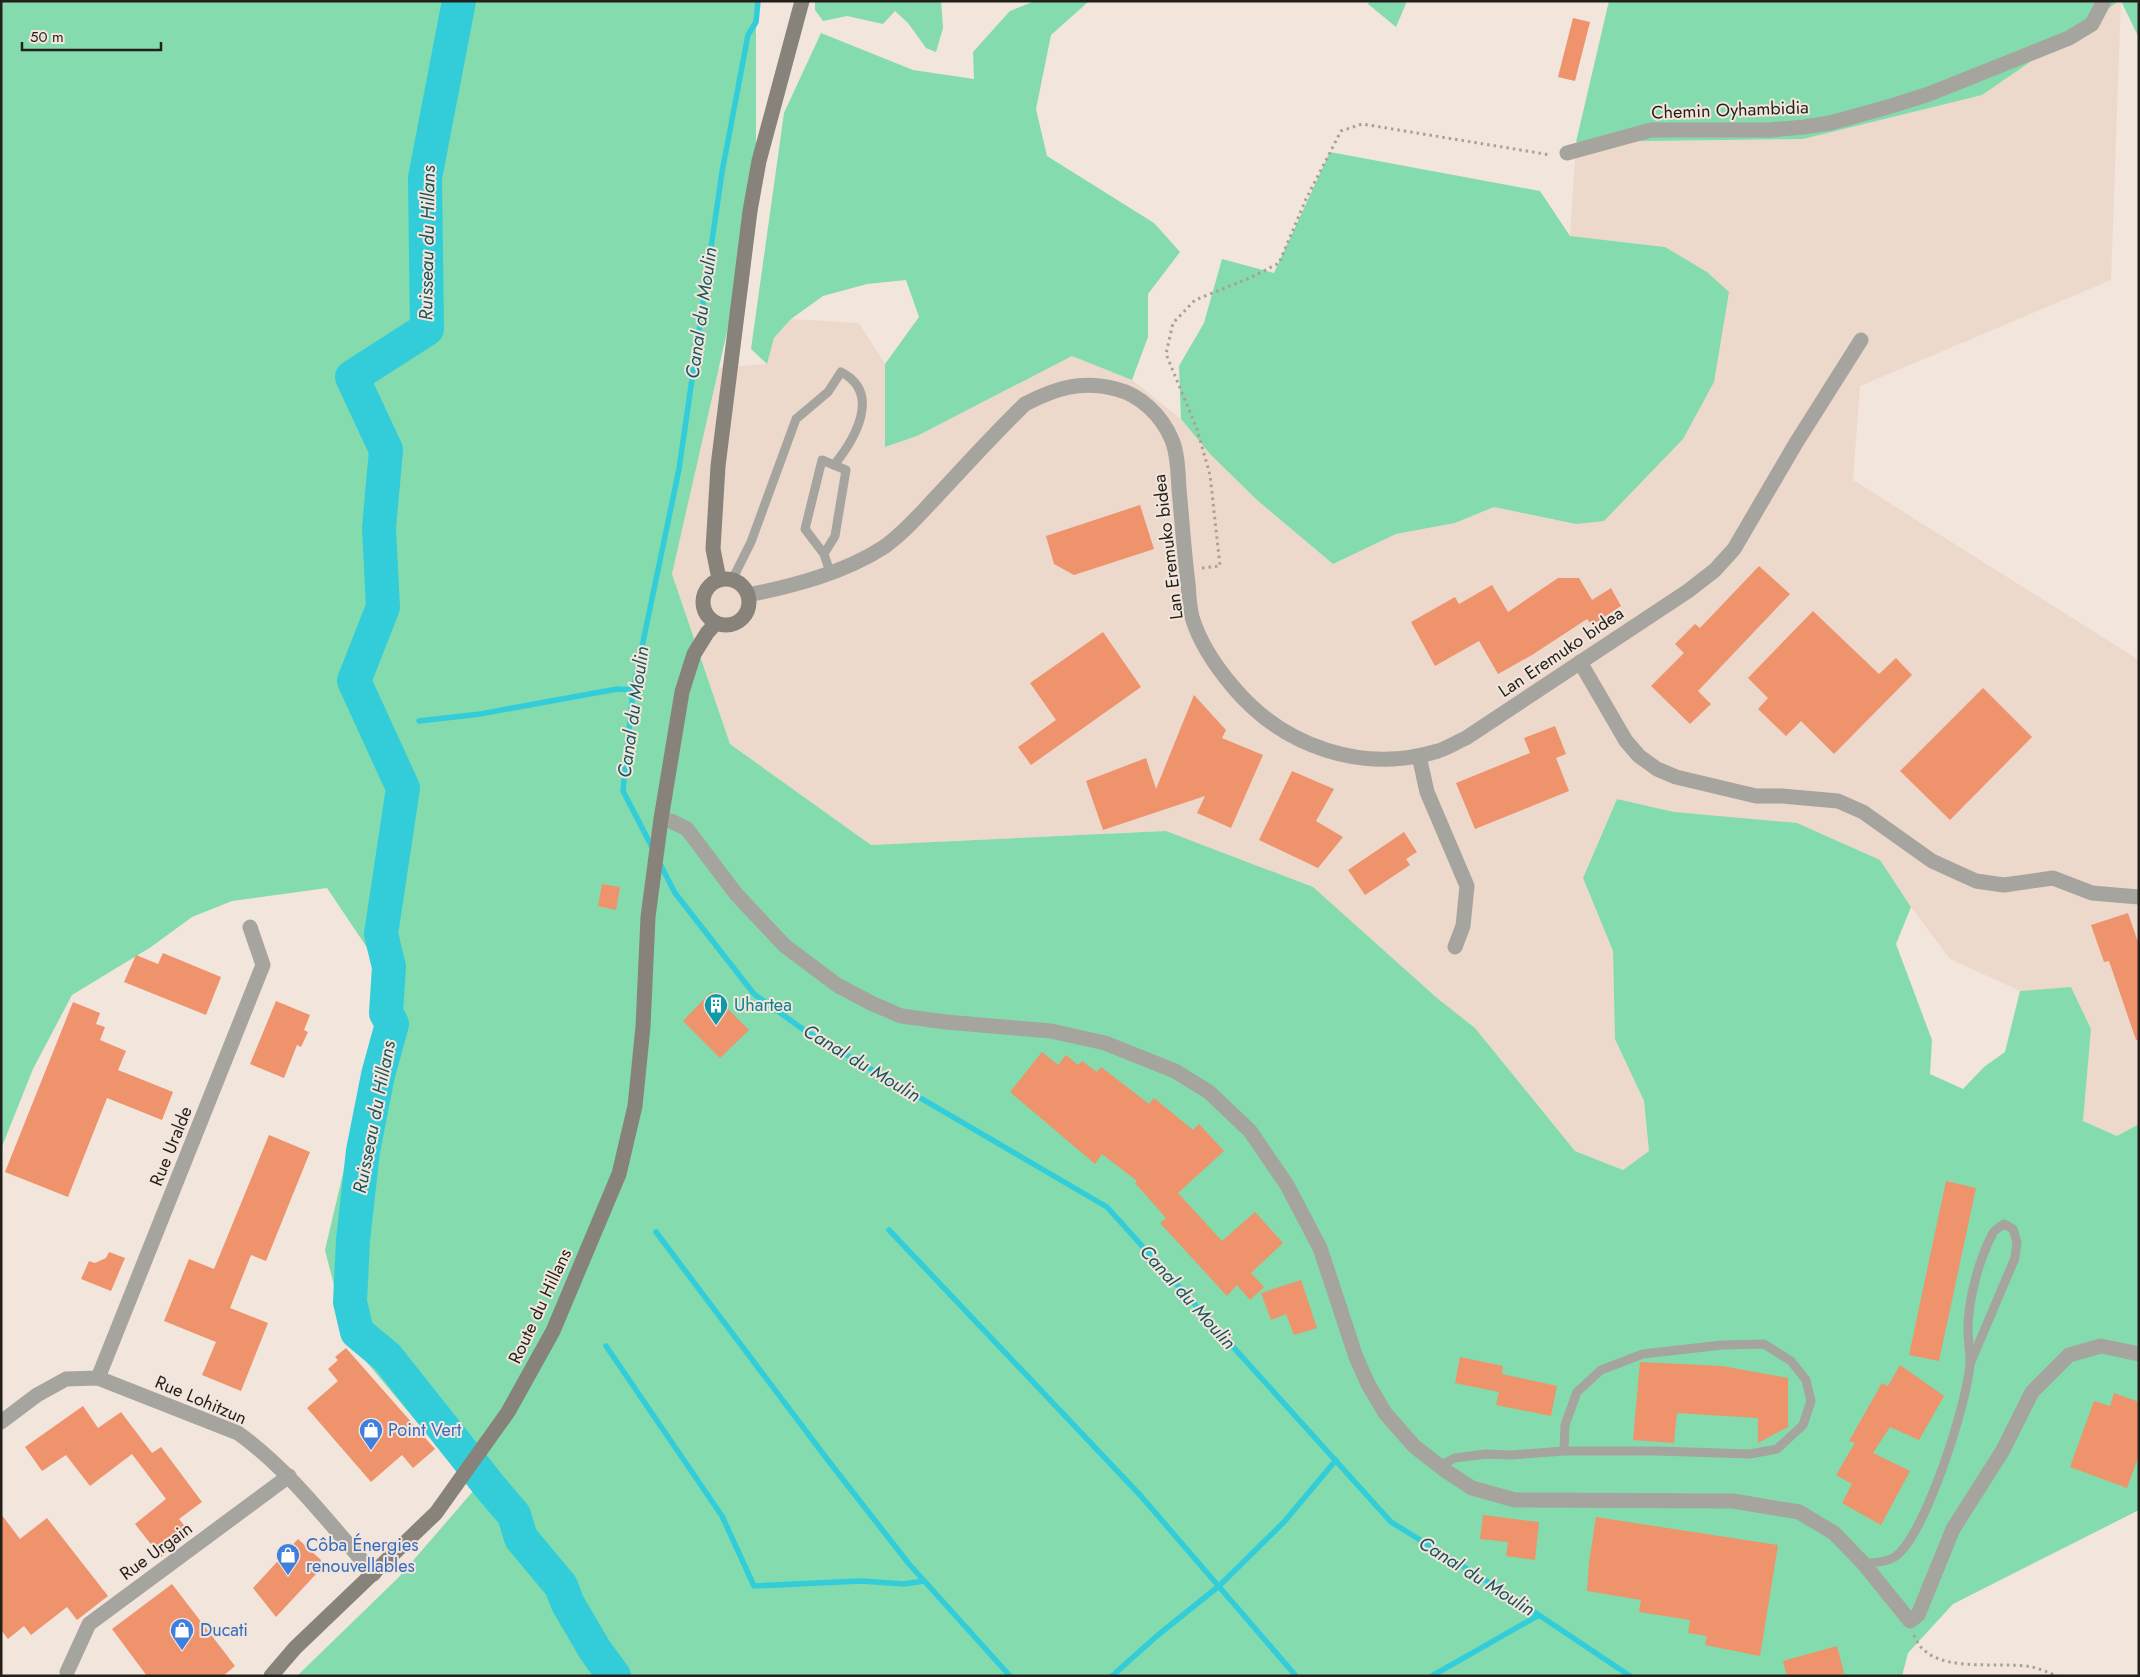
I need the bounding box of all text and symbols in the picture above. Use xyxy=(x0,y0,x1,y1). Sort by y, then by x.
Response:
scale bar xyxy=(22,20,161,52)
text: 50 m xyxy=(30,26,64,48)
street label: Chemin Oyhambidia xyxy=(1651,94,1809,126)
water label: Ruisseau du Hillans xyxy=(412,165,442,321)
water label: Canal du Moulin xyxy=(678,245,724,381)
street label: Lan Eremuko bidea xyxy=(1146,473,1190,621)
street label: Lan Eremuko bidea xyxy=(1493,600,1629,704)
water label: Canal du Moulin xyxy=(610,644,656,780)
building icon: Uhartea xyxy=(703,992,729,1026)
place label: Uhartea xyxy=(734,992,792,1018)
water label: Canal du Moulin xyxy=(798,1017,926,1109)
water label: Ruisseau du Hillans xyxy=(346,1038,402,1196)
street label: Rue Uralde xyxy=(143,1102,199,1190)
water label: Canal du Moulin xyxy=(1134,1239,1242,1355)
street label: Route du Hillans xyxy=(502,1244,578,1368)
street label: Rue Lohitzun xyxy=(151,1369,251,1431)
shop icon: Point Vert xyxy=(358,1417,384,1451)
place label: Point Vert xyxy=(388,1417,462,1443)
street label: Rue Urgain xyxy=(114,1516,198,1586)
water label: Canal du Moulin xyxy=(1414,1529,1540,1623)
place label: Côba Énergies renouvellables xyxy=(306,1532,418,1579)
shop icon: Côba Énergies renouvellables xyxy=(275,1542,301,1576)
shop icon: Ducati xyxy=(169,1617,195,1651)
place label: Ducati xyxy=(200,1617,248,1643)

